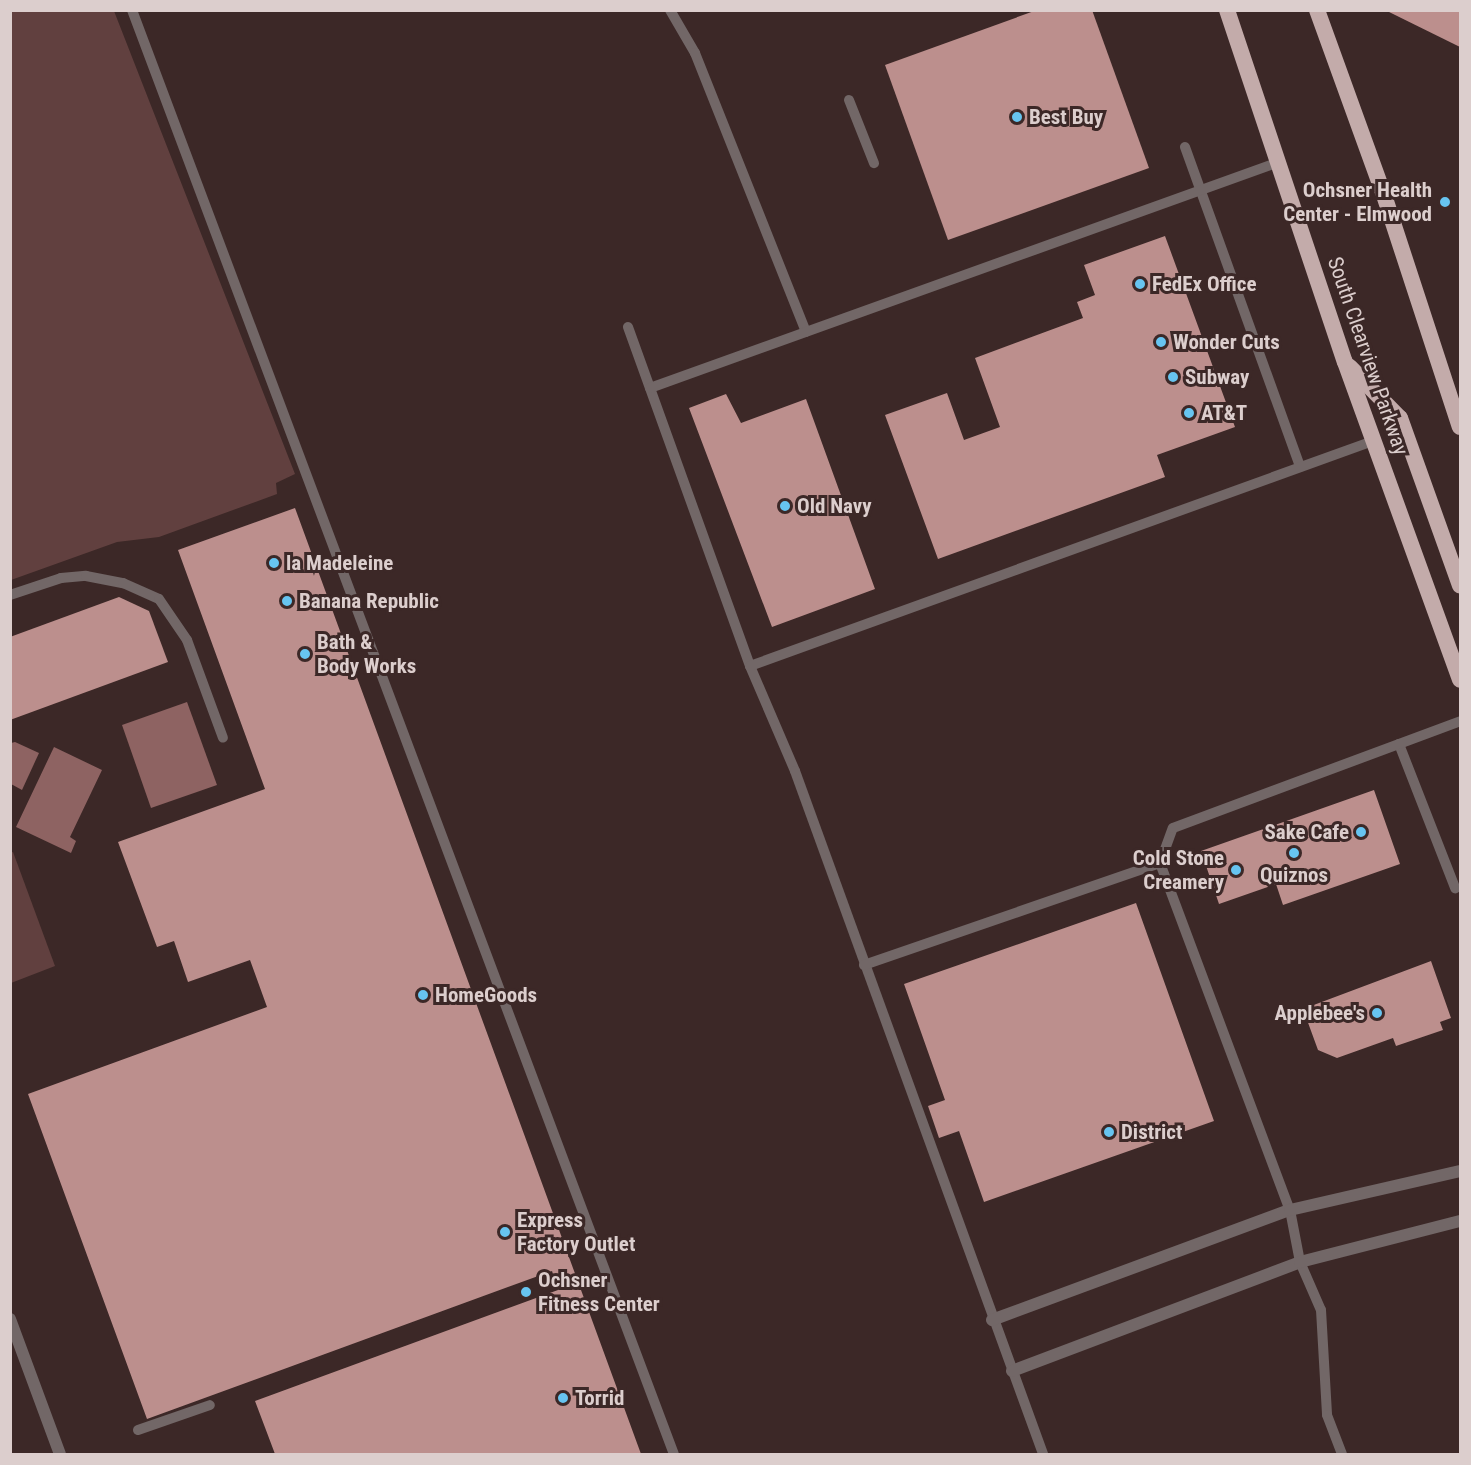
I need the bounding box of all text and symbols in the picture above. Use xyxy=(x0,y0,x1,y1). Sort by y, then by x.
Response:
place label: Best Buy xyxy=(1029,104,1103,130)
marker: Best Buy xyxy=(1010,110,1024,124)
place label: Ochsner Health Center - Elmwood xyxy=(1283,177,1432,227)
marker: Ochsner Health Center - Elmwood xyxy=(1436,193,1454,211)
street label: South Clearview Parkway xyxy=(1322,254,1414,458)
place label: FedEx Office xyxy=(1152,271,1256,297)
marker: FedEx Office xyxy=(1133,277,1147,291)
place label: Wonder Cuts xyxy=(1173,329,1280,355)
marker: Wonder Cuts xyxy=(1154,335,1168,349)
place label: Subway xyxy=(1185,364,1249,390)
marker: Subway xyxy=(1166,370,1180,384)
place label: AT&T xyxy=(1201,400,1247,426)
marker: AT&T xyxy=(1182,406,1196,420)
place label: Old Navy xyxy=(797,493,872,519)
marker: Old Navy xyxy=(778,499,792,513)
place label: la Madeleine xyxy=(286,550,393,576)
marker: la Madeleine xyxy=(267,556,281,570)
place label: Banana Republic xyxy=(299,588,439,614)
marker: Banana Republic xyxy=(280,594,294,608)
place label: Bath & Body Works xyxy=(317,629,416,679)
marker: Bath & Body Works xyxy=(298,647,312,661)
place label: Sake Cafe xyxy=(1265,819,1349,845)
marker: Sake Cafe xyxy=(1354,825,1368,839)
place label: Cold Stone Creamery xyxy=(1133,845,1224,895)
marker: Quiznos xyxy=(1287,846,1301,860)
place label: Quiznos xyxy=(1260,862,1328,888)
marker: Cold Stone Creamery xyxy=(1229,863,1243,877)
place label: HomeGoods xyxy=(435,982,537,1008)
marker: HomeGoods xyxy=(416,988,430,1002)
place label: Applebee's xyxy=(1274,1000,1365,1026)
marker: Applebee's xyxy=(1370,1006,1384,1020)
place label: District xyxy=(1121,1119,1182,1145)
marker: District xyxy=(1102,1125,1116,1139)
place label: Express Factory Outlet xyxy=(517,1207,635,1257)
marker: Express Factory Outlet xyxy=(498,1225,512,1239)
place label: Ochsner Fitness Center xyxy=(538,1267,660,1317)
marker: Ochsner Fitness Center xyxy=(519,1285,533,1299)
place label: Torrid xyxy=(575,1385,624,1411)
marker: Torrid xyxy=(556,1391,570,1405)

